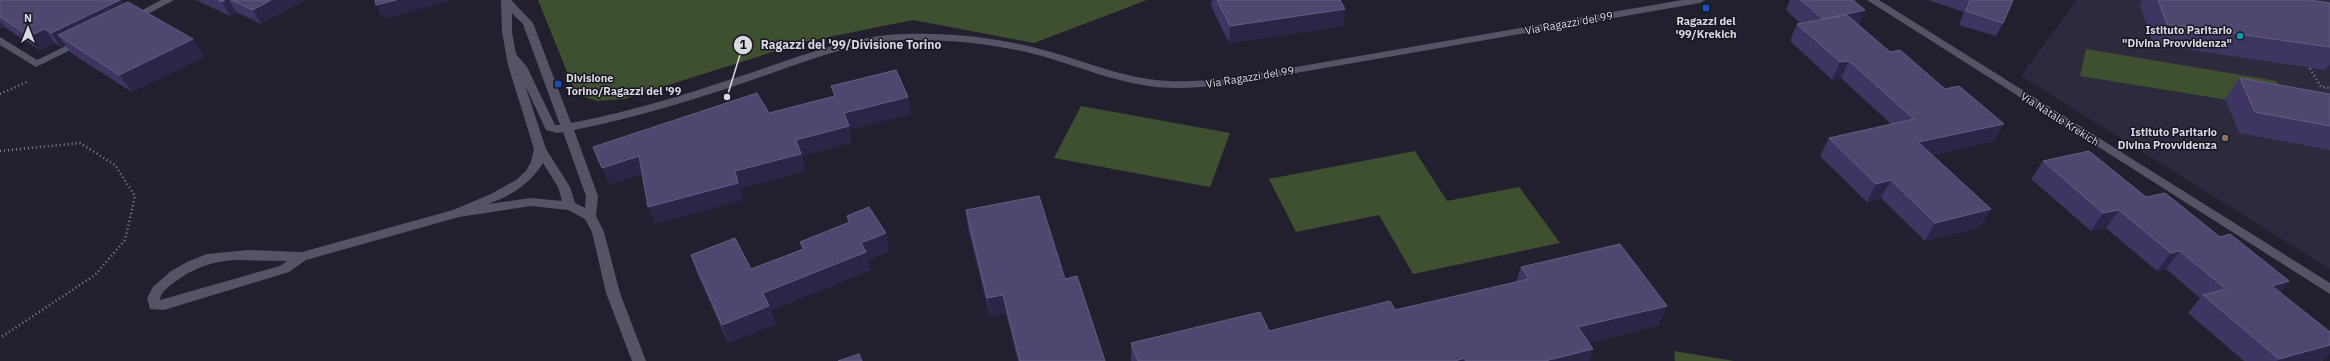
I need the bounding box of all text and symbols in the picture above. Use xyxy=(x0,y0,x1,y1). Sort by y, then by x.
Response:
marker: Ragazzi del '99/Krekich xyxy=(1701,3,1711,13)
north arrow xyxy=(8,8,48,48)
street label: Via Ragazzi del 99 xyxy=(1524,8,1614,38)
text: N xyxy=(24,11,32,25)
place label: Ragazzi del '99/Krekich xyxy=(1675,14,1737,41)
place label: Istituto Paritario "Divina Provvidenza" xyxy=(2122,23,2232,50)
marker: Istituto Paritario "Divina Provvidenza" xyxy=(2235,31,2245,41)
callout: Ragazzi del '99/Divisione Torino xyxy=(733,33,950,57)
text: 1 xyxy=(739,37,747,52)
text: Ragazzi del '99/Divisione Torino xyxy=(761,37,941,52)
street label: Via Ragazzi del 99 xyxy=(1205,63,1295,91)
place label: Divisione Torino/Ragazzi del '99 xyxy=(566,71,682,98)
marker: Divisione Torino/Ragazzi del '99 xyxy=(553,79,563,89)
street label: Via Natale Krekich xyxy=(2018,89,2102,149)
place label: Istituto Paritario Divina Provvidenza xyxy=(2118,125,2217,152)
marker: Istituto Paritario Divina Provvidenza xyxy=(2220,133,2230,143)

